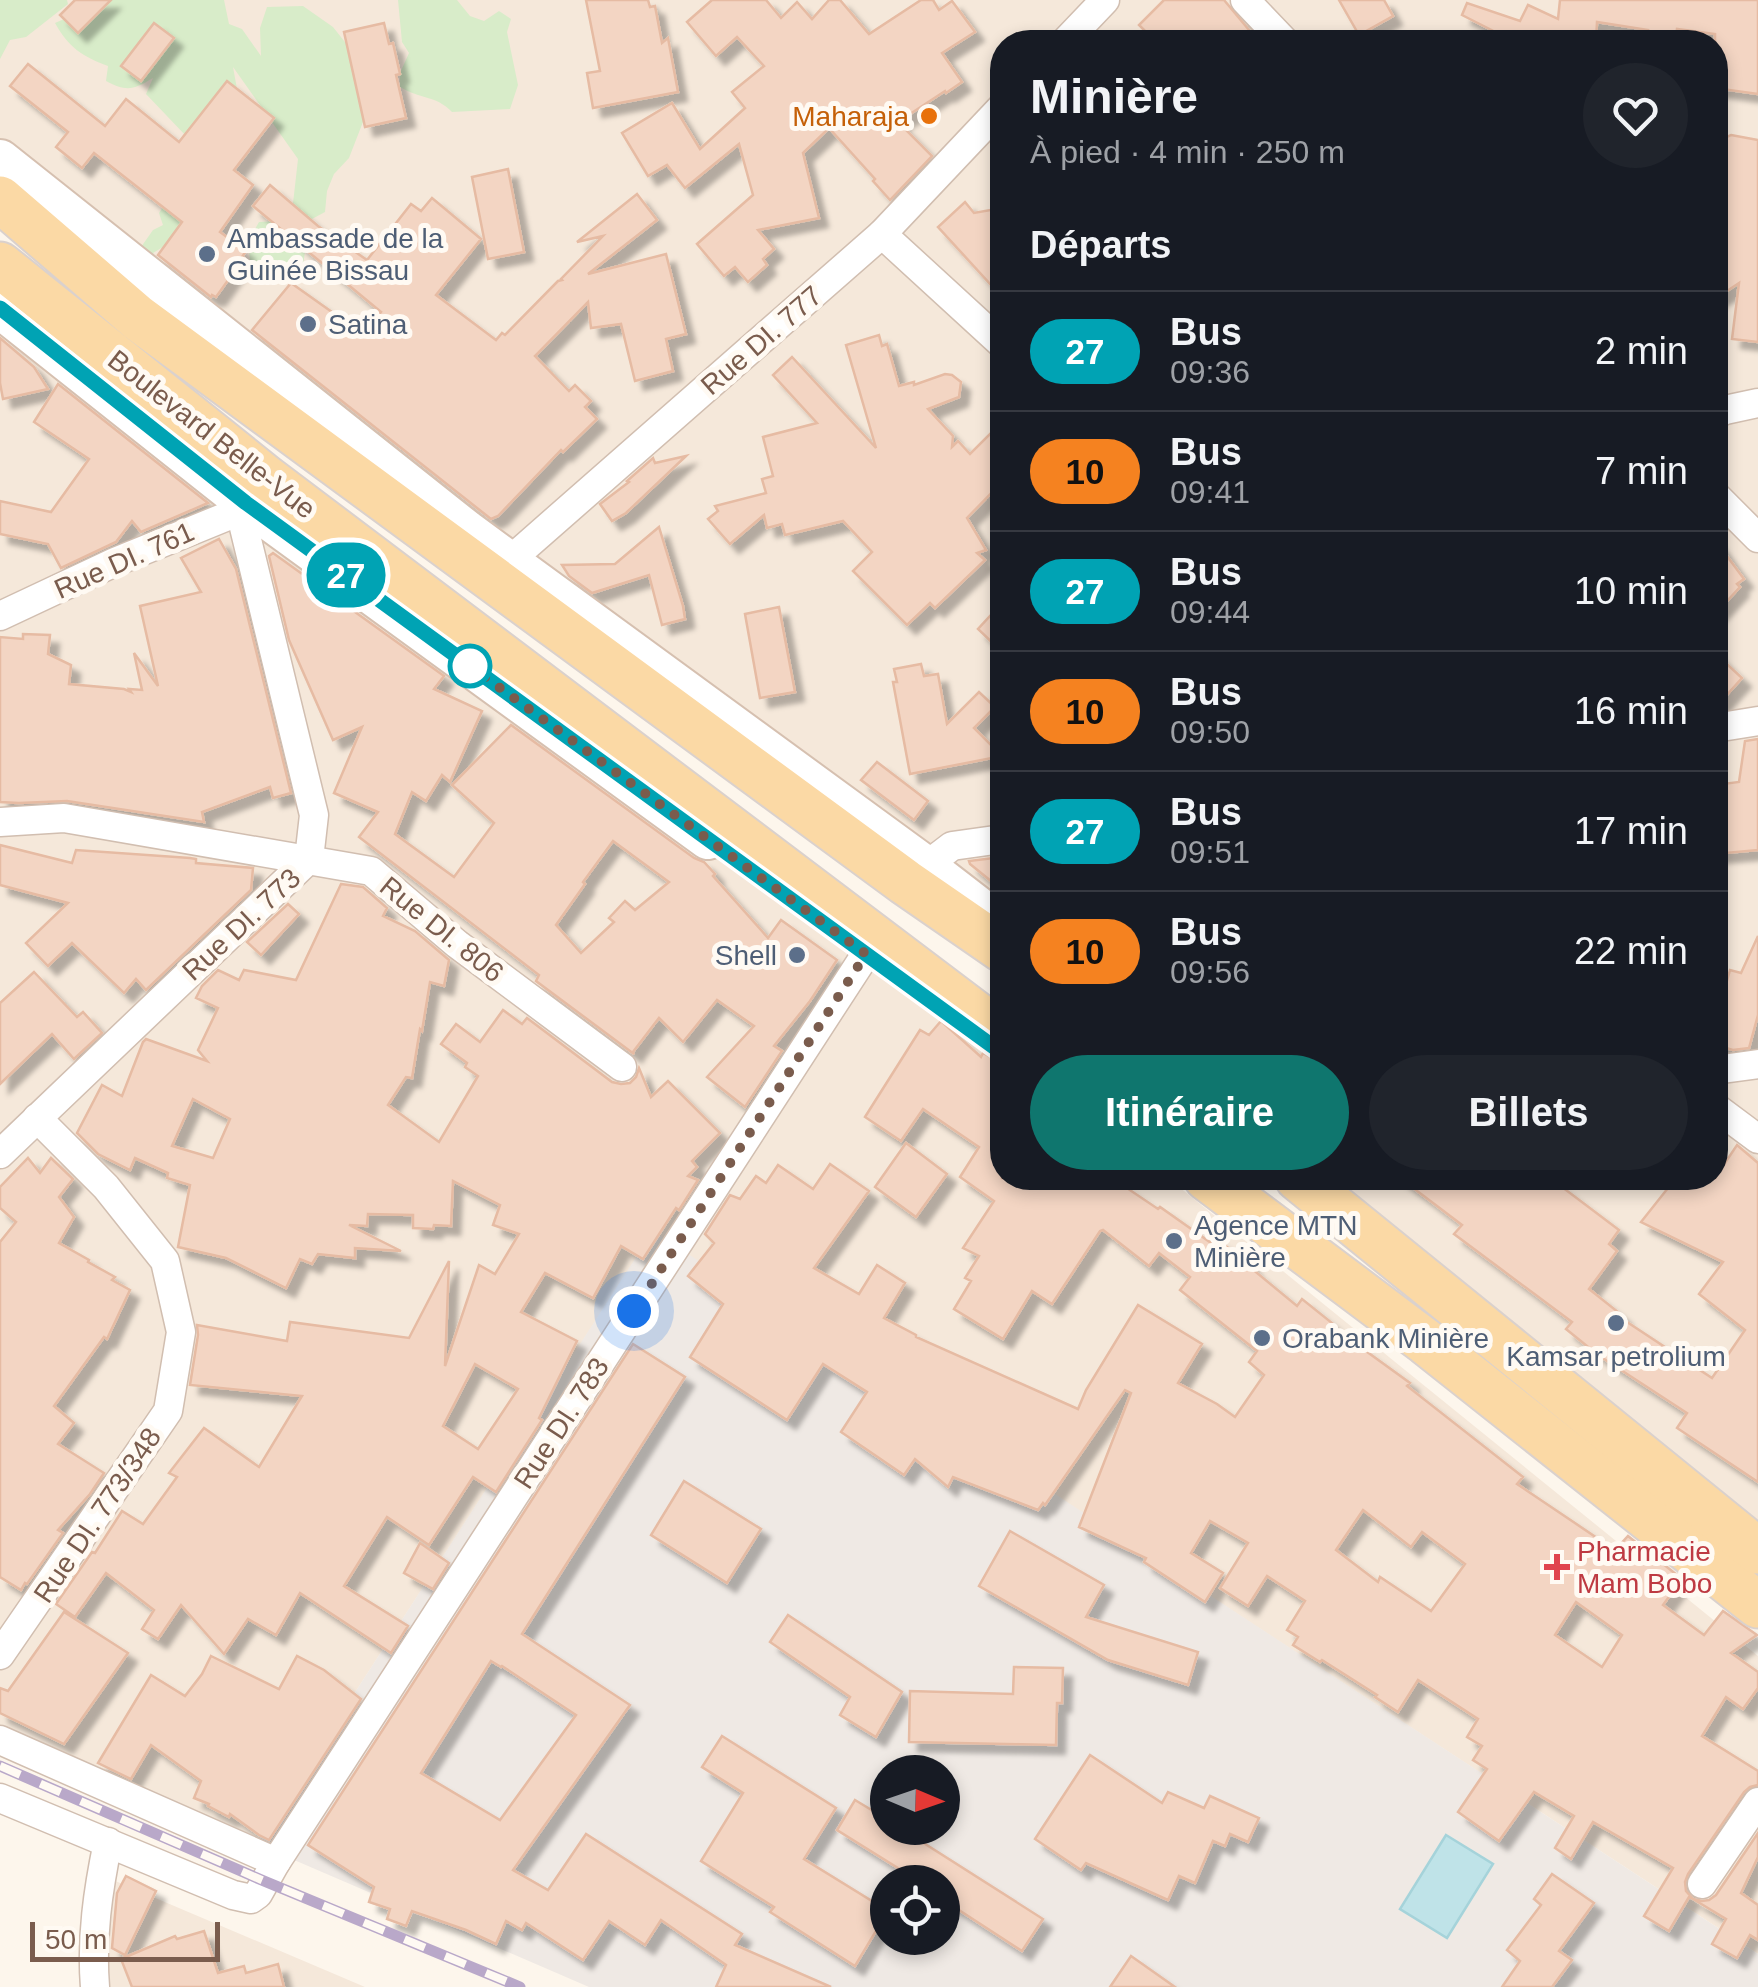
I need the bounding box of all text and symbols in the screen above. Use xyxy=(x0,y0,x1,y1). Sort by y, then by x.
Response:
button: heart xyxy=(1583,63,1688,168)
text: Minière xyxy=(1030,70,1198,123)
place label: Maharaja xyxy=(792,101,909,132)
marker: Maharaja xyxy=(918,105,940,127)
text: À pied · 4 min · 250 m xyxy=(1030,134,1345,170)
place label: Ambassade de la Guinée Bissau xyxy=(227,223,444,286)
text: Départs xyxy=(1030,224,1172,266)
marker: Ambassade de la Guinée Bissau xyxy=(196,243,218,265)
street label: Rue DI. 777 xyxy=(695,280,828,401)
place label: Satina xyxy=(328,309,408,340)
text: Bus xyxy=(1170,311,1242,353)
marker: Satina xyxy=(297,313,319,335)
text: 2 min xyxy=(1595,330,1688,372)
text: 27 xyxy=(1066,332,1104,371)
street label: Boulevard Belle-Vue xyxy=(102,344,321,525)
text: 09:36 xyxy=(1170,354,1250,390)
text: Bus xyxy=(1170,431,1242,473)
text: 7 min xyxy=(1595,450,1688,492)
text: 10 xyxy=(1066,452,1104,491)
text: 09:41 xyxy=(1170,474,1250,510)
street label: Rue DI. 761 xyxy=(50,516,199,605)
line badge: 27 xyxy=(301,542,391,608)
text: Bus xyxy=(1170,551,1242,593)
text: 27 xyxy=(327,556,365,595)
text: 10 min xyxy=(1574,570,1688,612)
text: 27 xyxy=(1066,572,1104,611)
text: 09:44 xyxy=(1170,594,1250,630)
unlabelled marker xyxy=(449,645,491,687)
text: Bus xyxy=(1170,671,1242,713)
text: 16 min xyxy=(1574,690,1688,732)
text: 10 xyxy=(1066,692,1104,731)
text: 09:50 xyxy=(1170,714,1250,750)
text: Bus xyxy=(1170,791,1242,833)
text: 17 min xyxy=(1574,810,1688,852)
text: 27 xyxy=(1066,812,1104,851)
text: 09:51 xyxy=(1170,834,1250,870)
street label: Rue DI. 773 xyxy=(176,862,307,987)
street label: Rue DI. 806 xyxy=(374,870,510,988)
text: Bus xyxy=(1170,911,1242,953)
text: 22 min xyxy=(1574,930,1688,972)
text: 10 xyxy=(1066,932,1104,971)
place label: Shell xyxy=(715,940,777,971)
marker: Shell xyxy=(786,944,808,966)
text: 09:56 xyxy=(1170,954,1250,990)
button: Itinéraire xyxy=(1030,1055,1349,1170)
button: Billets xyxy=(1369,1055,1688,1170)
place label: Agence MTN Minière xyxy=(1194,1210,1357,1273)
marker: Agence MTN Minière xyxy=(1163,1230,1185,1252)
your location xyxy=(609,1286,659,1336)
marker: Kamsar petrolium xyxy=(1605,1312,1627,1334)
place label: Orabank Minière xyxy=(1282,1323,1489,1354)
marker: Orabank Minière xyxy=(1251,1327,1273,1349)
place label: Kamsar petrolium xyxy=(1506,1341,1726,1372)
street label: Rue DI. 783 xyxy=(508,1352,615,1494)
street label: Rue DI. 773/348 xyxy=(28,1422,167,1608)
place label: Pharmacie Mam Bobo xyxy=(1577,1536,1712,1599)
marker: Pharmacie Mam Bobo xyxy=(1546,1556,1568,1578)
north arrow xyxy=(870,1755,960,1845)
map controls xyxy=(870,1755,960,1955)
button: locate xyxy=(870,1865,960,1955)
scale bar xyxy=(30,1917,220,1962)
text: 50 m xyxy=(45,1924,107,1955)

